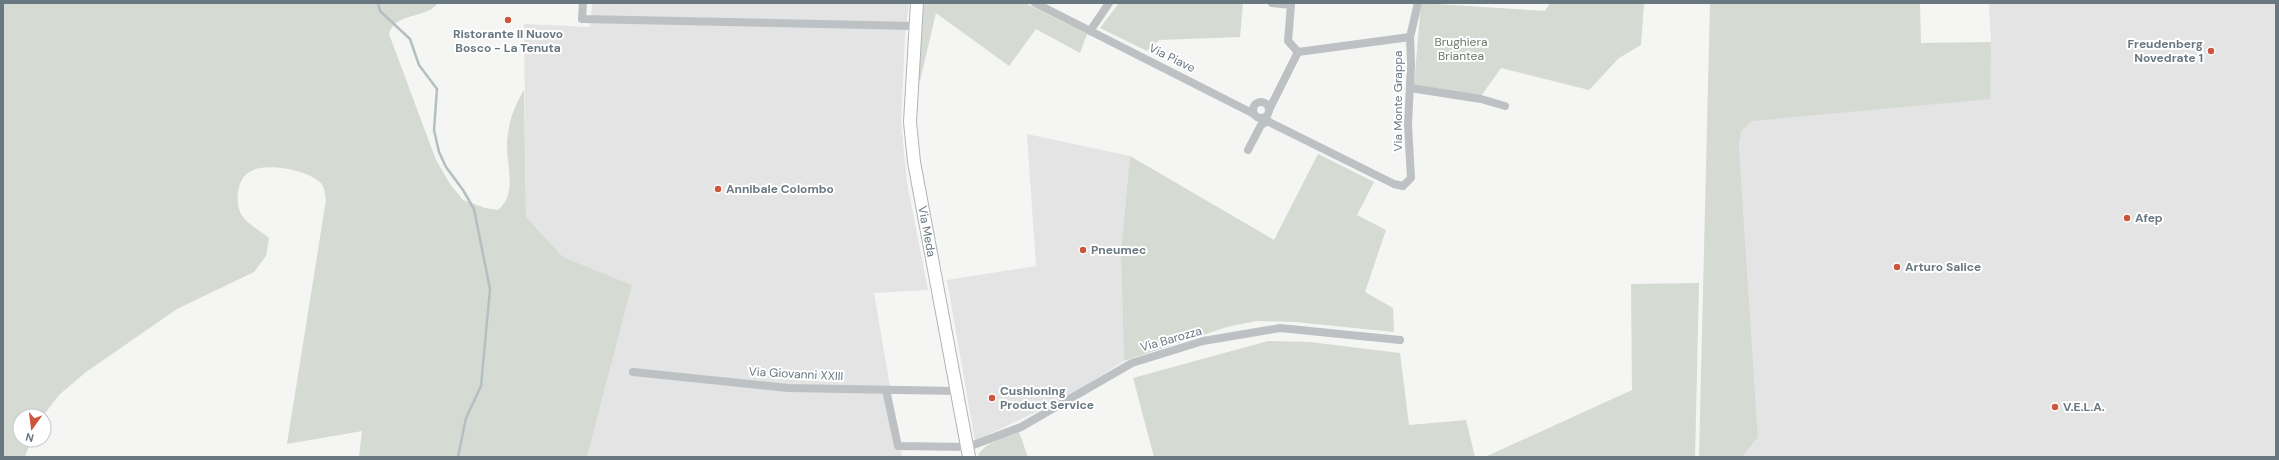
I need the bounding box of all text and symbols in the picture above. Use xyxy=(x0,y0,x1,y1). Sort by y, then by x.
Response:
marker: Ristorante Il Nuovo Bosco - La Tenuta xyxy=(503,15,513,25)
place label: Ristorante Il Nuovo Bosco - La Tenuta xyxy=(453,26,563,56)
park label: Brughiera Briantea xyxy=(1435,34,1487,64)
place label: Freudenberg Novedrate 1 xyxy=(2127,36,2203,66)
street label: Via Piave xyxy=(1146,40,1198,76)
marker: Freudenberg Novedrate 1 xyxy=(2206,46,2216,56)
street label: Via Monte Grappa xyxy=(1390,51,1406,151)
place label: Annibale Colombo xyxy=(726,181,834,197)
marker: Annibale Colombo xyxy=(713,184,723,194)
street label: Via Meda xyxy=(914,205,940,258)
place label: Afep xyxy=(2135,210,2163,226)
marker: Afep xyxy=(2122,213,2132,223)
place label: Pneumec xyxy=(1091,242,1146,258)
marker: Pneumec xyxy=(1078,245,1088,255)
place label: Arturo Salice xyxy=(1905,259,1981,275)
marker: Arturo Salice xyxy=(1892,262,1902,272)
street label: Via Barozza xyxy=(1138,323,1204,355)
street label: Via Giovanni XXIII xyxy=(748,364,844,384)
place label: Cushioning Product Service xyxy=(1000,383,1094,413)
marker: Cushioning Product Service xyxy=(987,393,997,403)
place label: V.E.L.A. xyxy=(2063,399,2105,415)
marker: V.E.L.A. xyxy=(2050,402,2060,412)
north arrow xyxy=(12,408,52,448)
text: N xyxy=(24,430,35,445)

